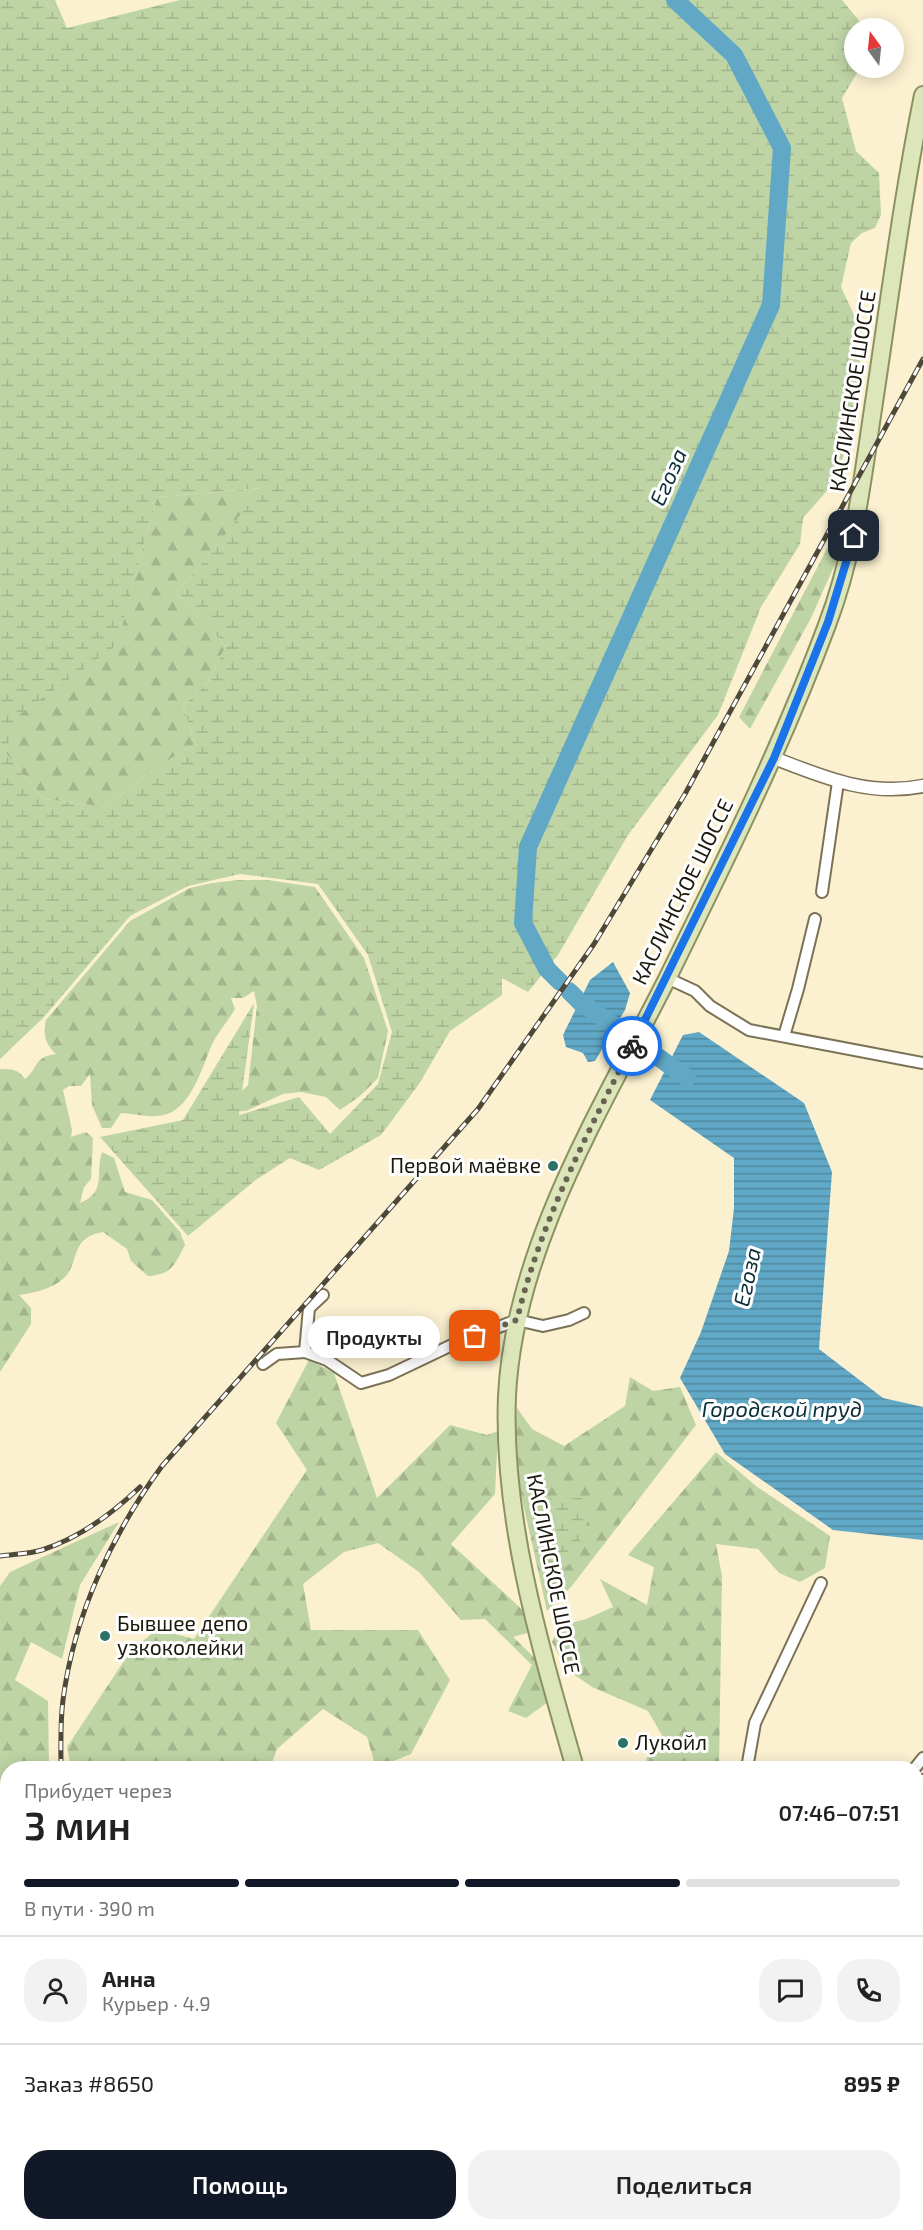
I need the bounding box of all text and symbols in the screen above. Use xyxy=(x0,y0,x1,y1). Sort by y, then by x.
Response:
north arrow xyxy=(844,18,904,78)
map controls xyxy=(844,18,904,78)
street label: КАСЛИНСКОЕ ШОССЕ xyxy=(823,288,880,493)
water label: Егоза xyxy=(643,444,691,509)
pin xyxy=(828,510,879,561)
icon: home xyxy=(837,519,870,552)
street label: КАСЛИНСКОЕ ШОССЕ xyxy=(626,794,738,988)
courier xyxy=(602,1016,662,1076)
icon: bike xyxy=(616,1030,649,1063)
place label: Первой маёвке xyxy=(390,1152,541,1177)
marker: Первой маёвке xyxy=(546,1159,560,1173)
water label: Егоза xyxy=(727,1245,765,1309)
pin xyxy=(449,1310,500,1361)
callout: Продукты xyxy=(307,1315,439,1357)
icon: bag xyxy=(458,1319,491,1352)
text: Продукты xyxy=(326,1325,422,1349)
water label: Городской пруд xyxy=(702,1395,862,1421)
street label: КАСЛИНСКОЕ ШОССЕ xyxy=(523,1471,586,1676)
place label: Бывшее депо узкоколейки xyxy=(117,1610,248,1660)
marker: Бывшее депо узкоколейки xyxy=(98,1629,112,1643)
place label: Лукойл xyxy=(635,1729,707,1755)
marker: Лукойл xyxy=(616,1736,630,1750)
text: Прибудет через xyxy=(24,1778,172,1802)
text: 07:46–07:51 xyxy=(778,1799,900,1825)
text: 3 мин xyxy=(24,1801,131,1848)
text: В пути · 390 m xyxy=(24,1896,155,1920)
button: person xyxy=(24,1959,87,2022)
button: chat xyxy=(759,1959,822,2022)
button: phone xyxy=(837,1959,900,2022)
text: Анна xyxy=(102,1965,156,1991)
text: Курьер · 4.9 xyxy=(102,1991,211,2015)
text: Заказ #8650 xyxy=(24,2070,154,2096)
text: 895 ₽ xyxy=(843,2070,900,2096)
button: Помощь xyxy=(24,2150,456,2219)
button: Поделиться xyxy=(468,2150,900,2219)

